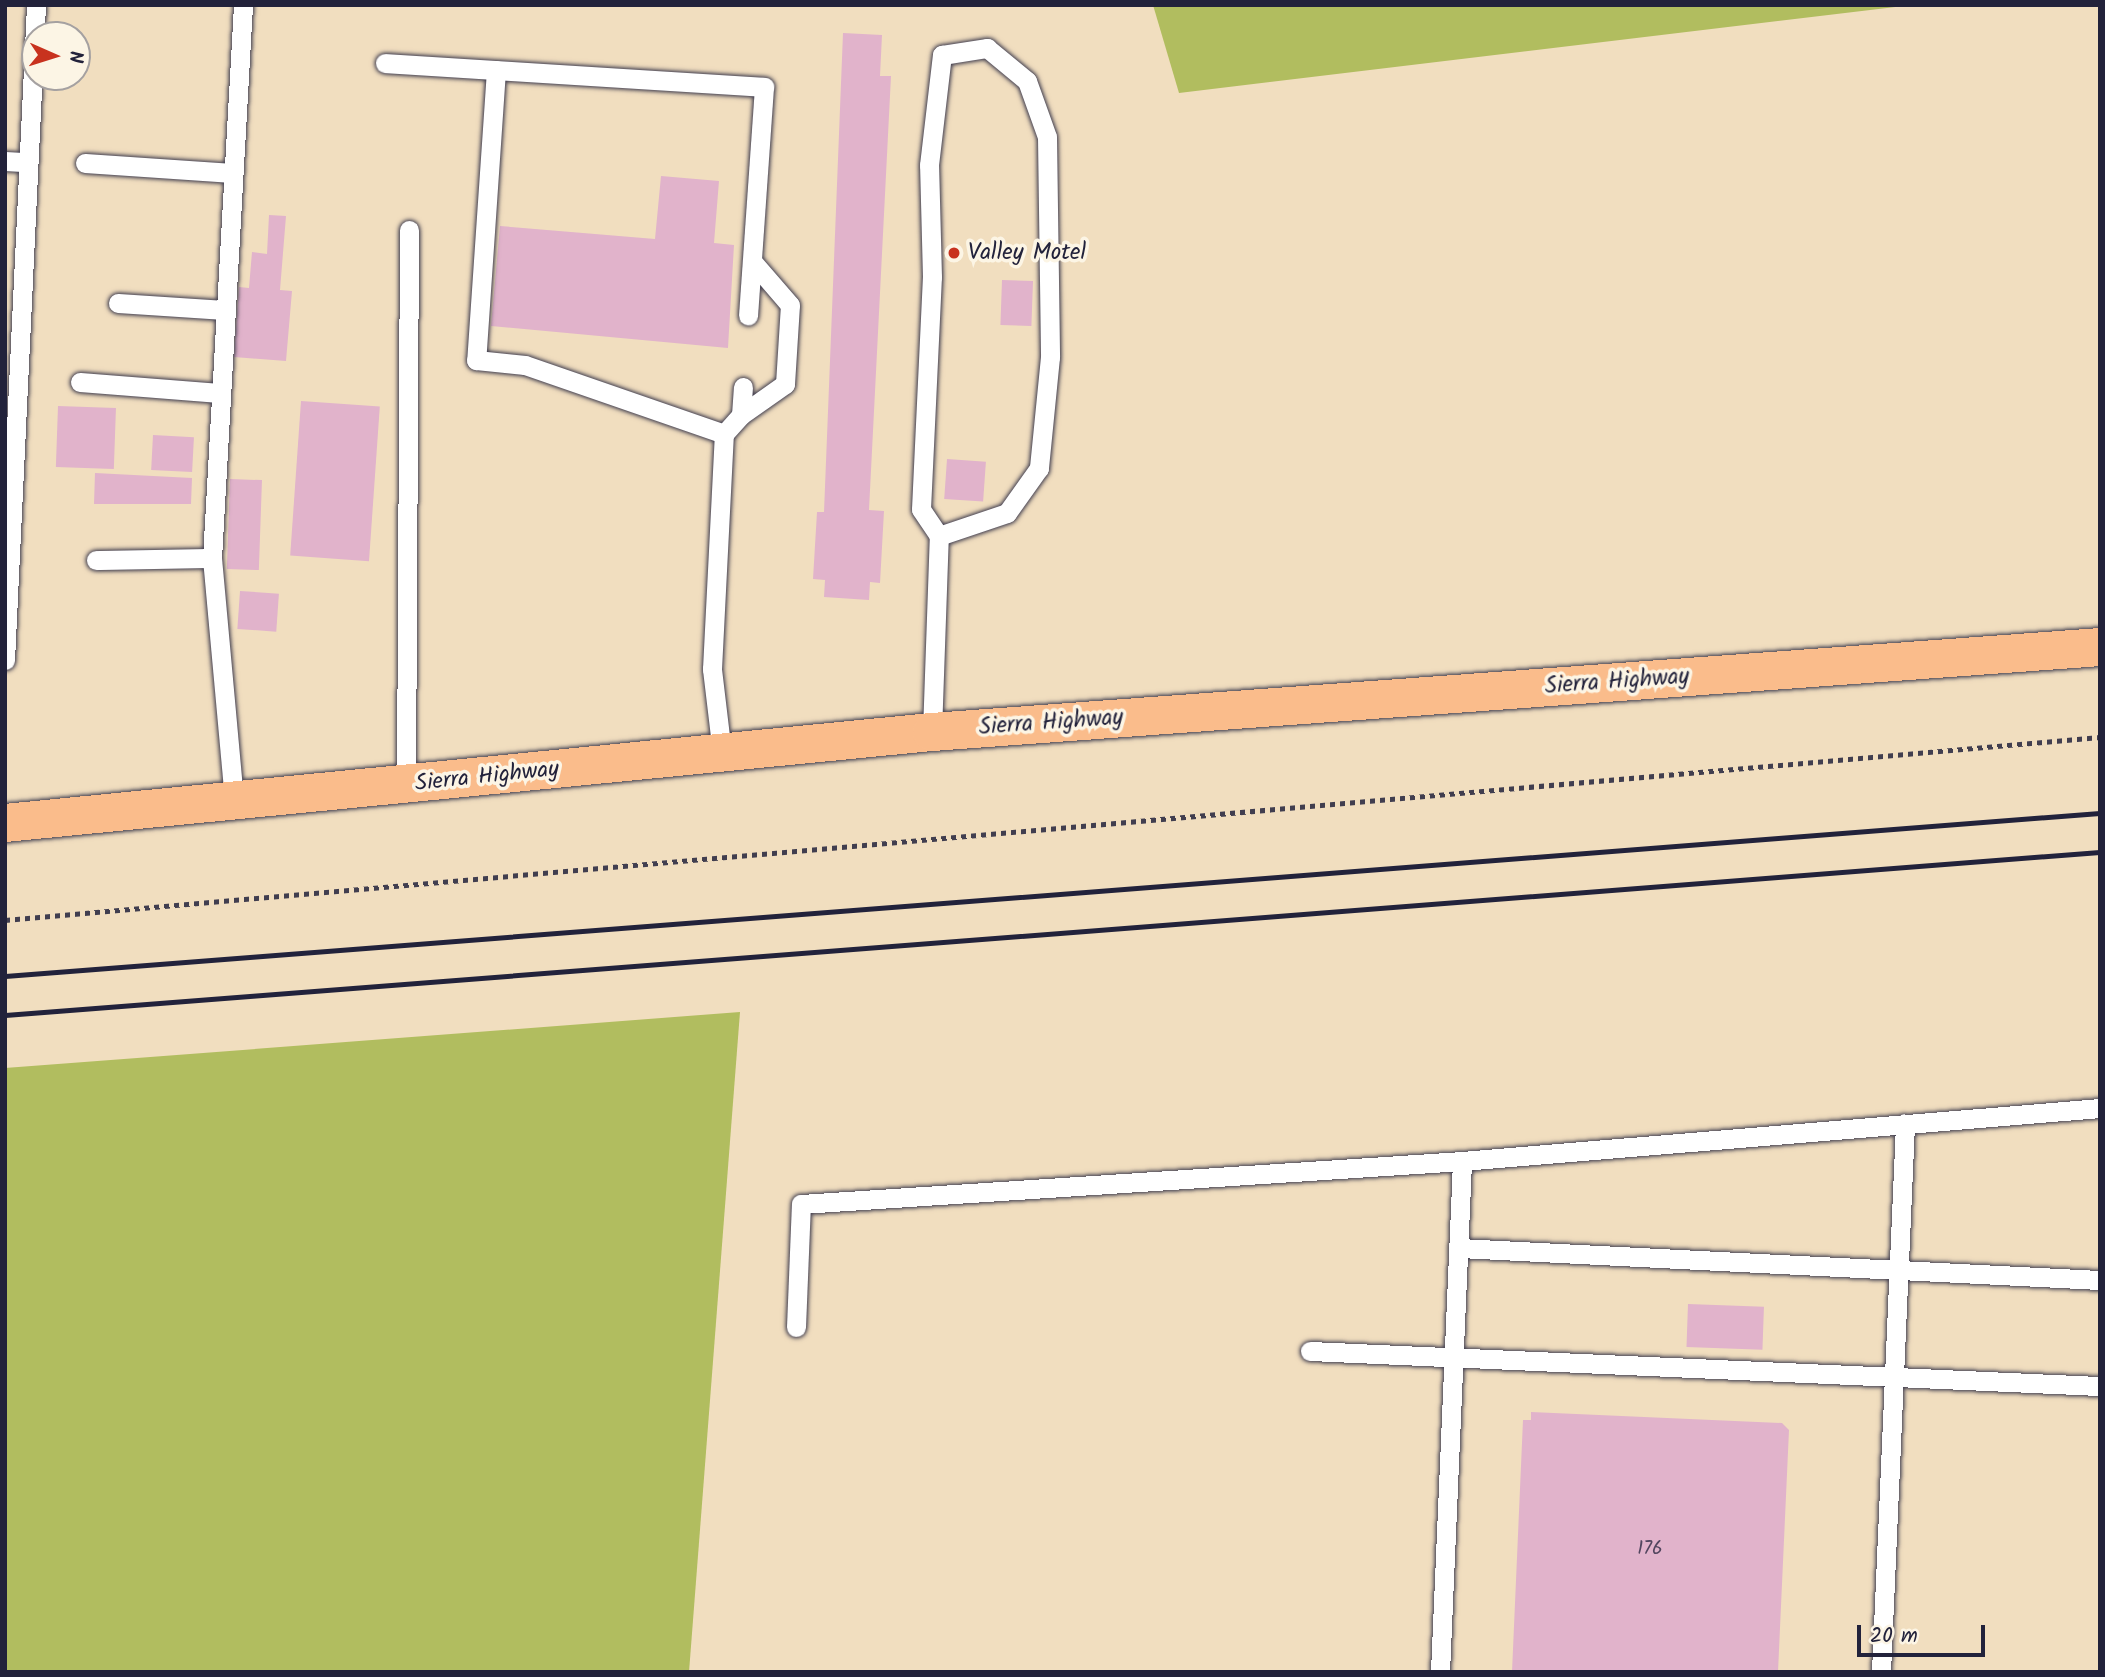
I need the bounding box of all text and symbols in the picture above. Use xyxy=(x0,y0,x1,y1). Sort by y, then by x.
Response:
north arrow xyxy=(21,21,91,91)
text: N xyxy=(60,50,90,64)
place label: Valley Motel xyxy=(968,239,1086,267)
marker: Valley Motel xyxy=(946,245,962,261)
street label: Sierra Highway xyxy=(1544,663,1690,701)
street label: Sierra Highway xyxy=(978,704,1124,742)
street label: Sierra Highway xyxy=(414,756,560,798)
house number: 176 xyxy=(1637,1539,1663,1561)
scale bar xyxy=(1860,1610,1988,1654)
text: 20 m xyxy=(1870,1620,1918,1653)

